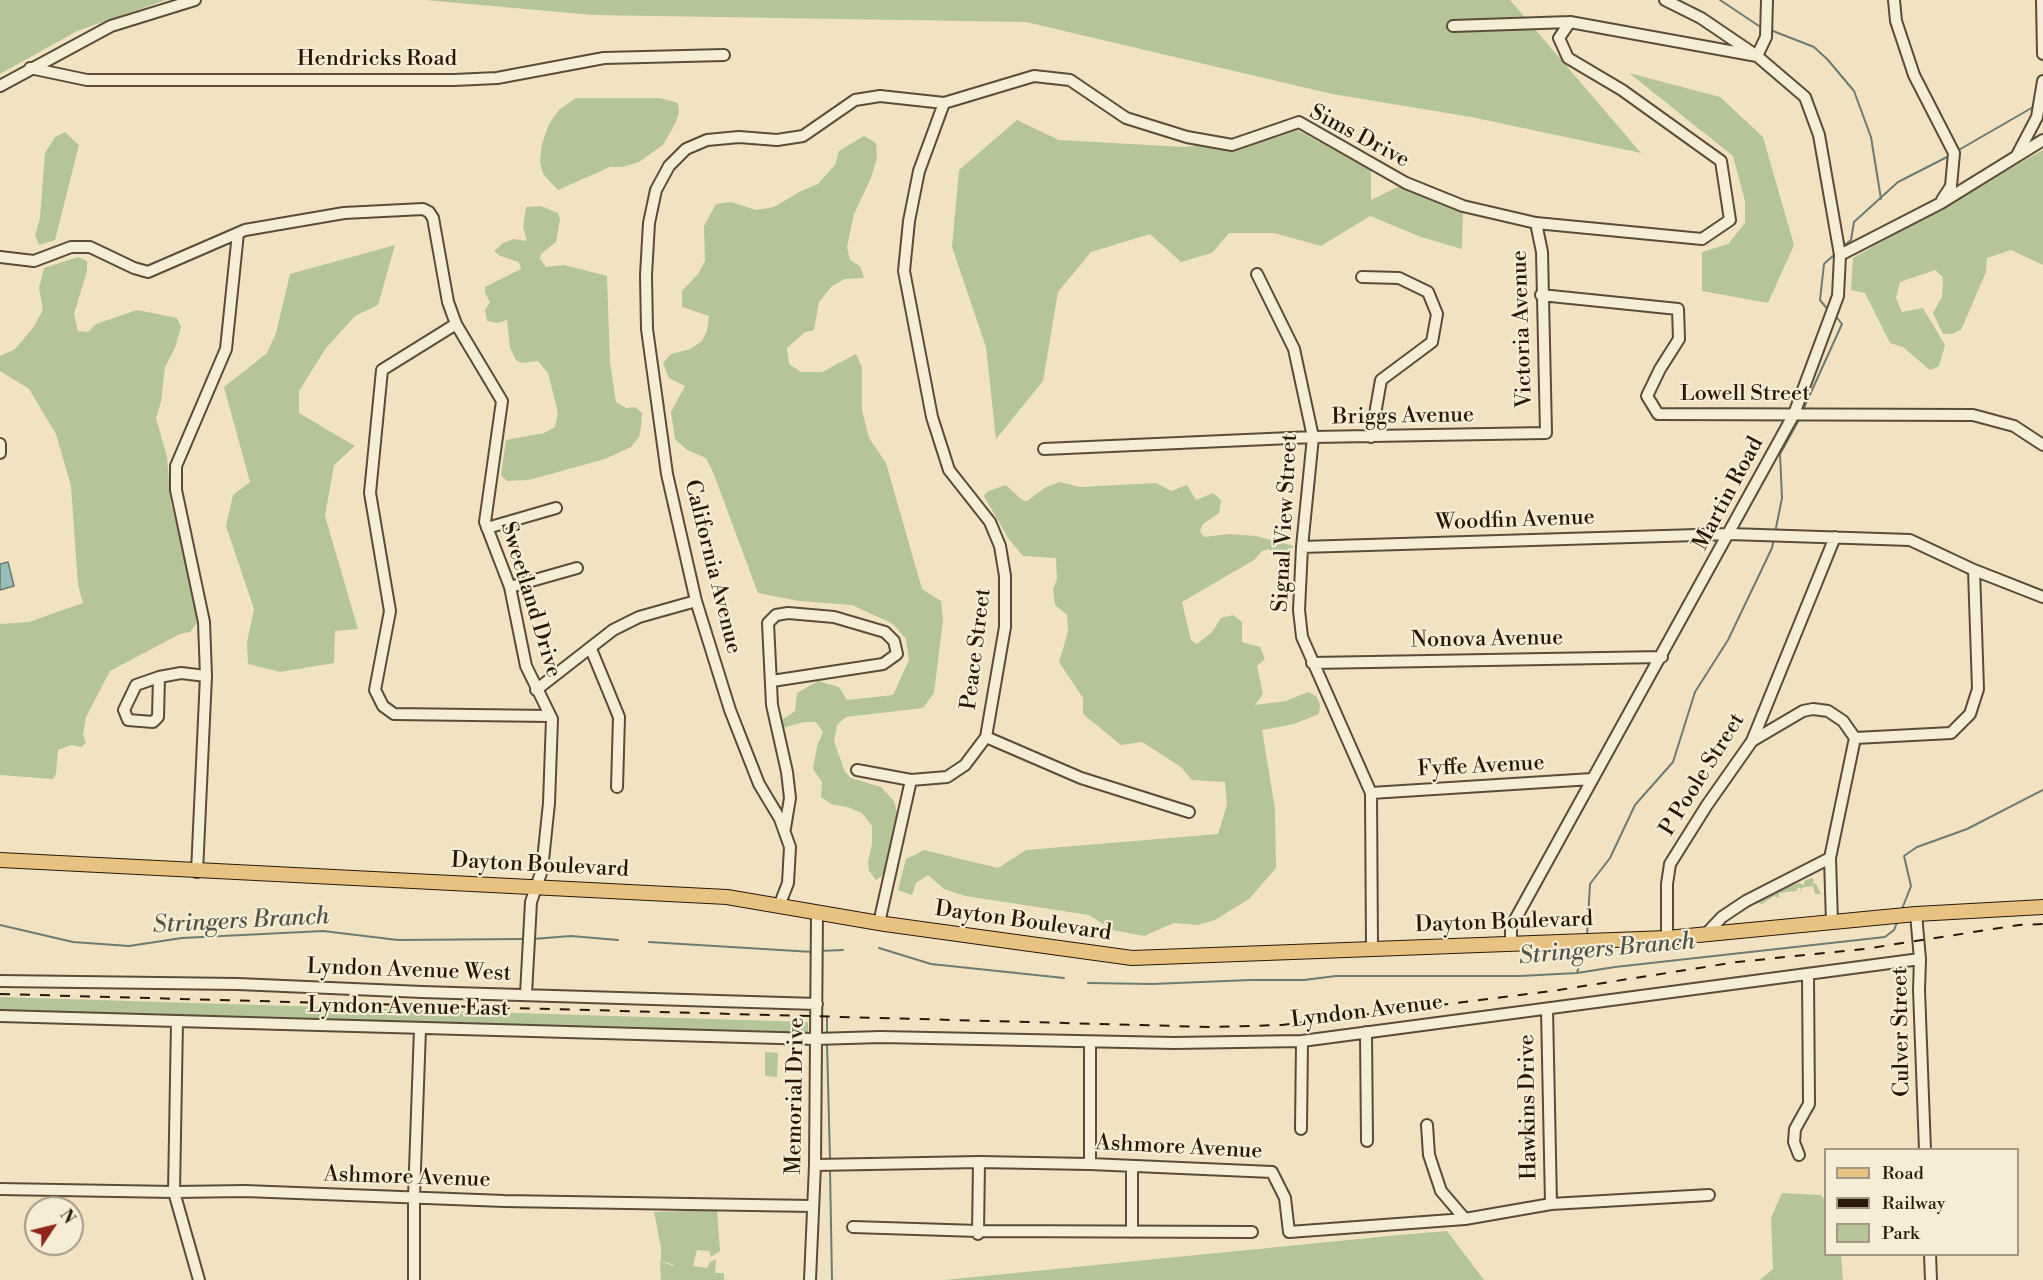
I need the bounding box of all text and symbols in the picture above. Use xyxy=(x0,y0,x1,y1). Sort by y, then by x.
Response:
street label: Hendricks Road xyxy=(297,47,457,73)
street label: Sims Drive xyxy=(1305,100,1413,174)
street label: Victoria Avenue xyxy=(1507,250,1539,408)
street label: Lowell Street xyxy=(1680,382,1810,408)
street label: Briggs Avenue xyxy=(1332,403,1474,431)
street label: Signal View Street xyxy=(1268,433,1304,613)
street label: Martin Road xyxy=(1688,433,1770,555)
street label: California Avenue xyxy=(678,477,746,657)
street label: Woodfin Avenue xyxy=(1435,505,1595,537)
street label: Sweetland Drive xyxy=(494,519,566,681)
street label: Peace Street xyxy=(956,587,998,711)
street label: Nonova Avenue xyxy=(1411,625,1563,655)
street label: P Poole Street xyxy=(1655,709,1751,841)
street label: Fyffe Avenue xyxy=(1417,750,1545,784)
street label: Dayton Boulevard xyxy=(450,848,630,884)
street label: Dayton Boulevard xyxy=(933,897,1113,947)
water label: Stringers Branch xyxy=(152,903,330,941)
street label: Dayton Boulevard xyxy=(1415,907,1593,939)
water label: Stringers Branch xyxy=(1518,928,1696,972)
street label: Lyndon Avenue West xyxy=(306,954,512,988)
street label: Culver Street xyxy=(1888,967,1916,1097)
street label: Lyndon Avenue xyxy=(1290,990,1444,1034)
street label: Lyndon Avenue East xyxy=(307,993,509,1023)
street label: Memorial Drive xyxy=(781,1017,811,1175)
street label: Hawkins Drive xyxy=(1515,1034,1543,1180)
street label: Ashmore Avenue xyxy=(1095,1130,1263,1166)
legend xyxy=(1824,1148,2019,1256)
street label: Ashmore Avenue xyxy=(323,1162,491,1194)
text: Road xyxy=(1882,1162,1924,1185)
text: Railway xyxy=(1882,1192,1945,1215)
north arrow xyxy=(24,1196,84,1256)
text: N xyxy=(55,1206,79,1228)
text: Park xyxy=(1882,1222,1919,1245)

